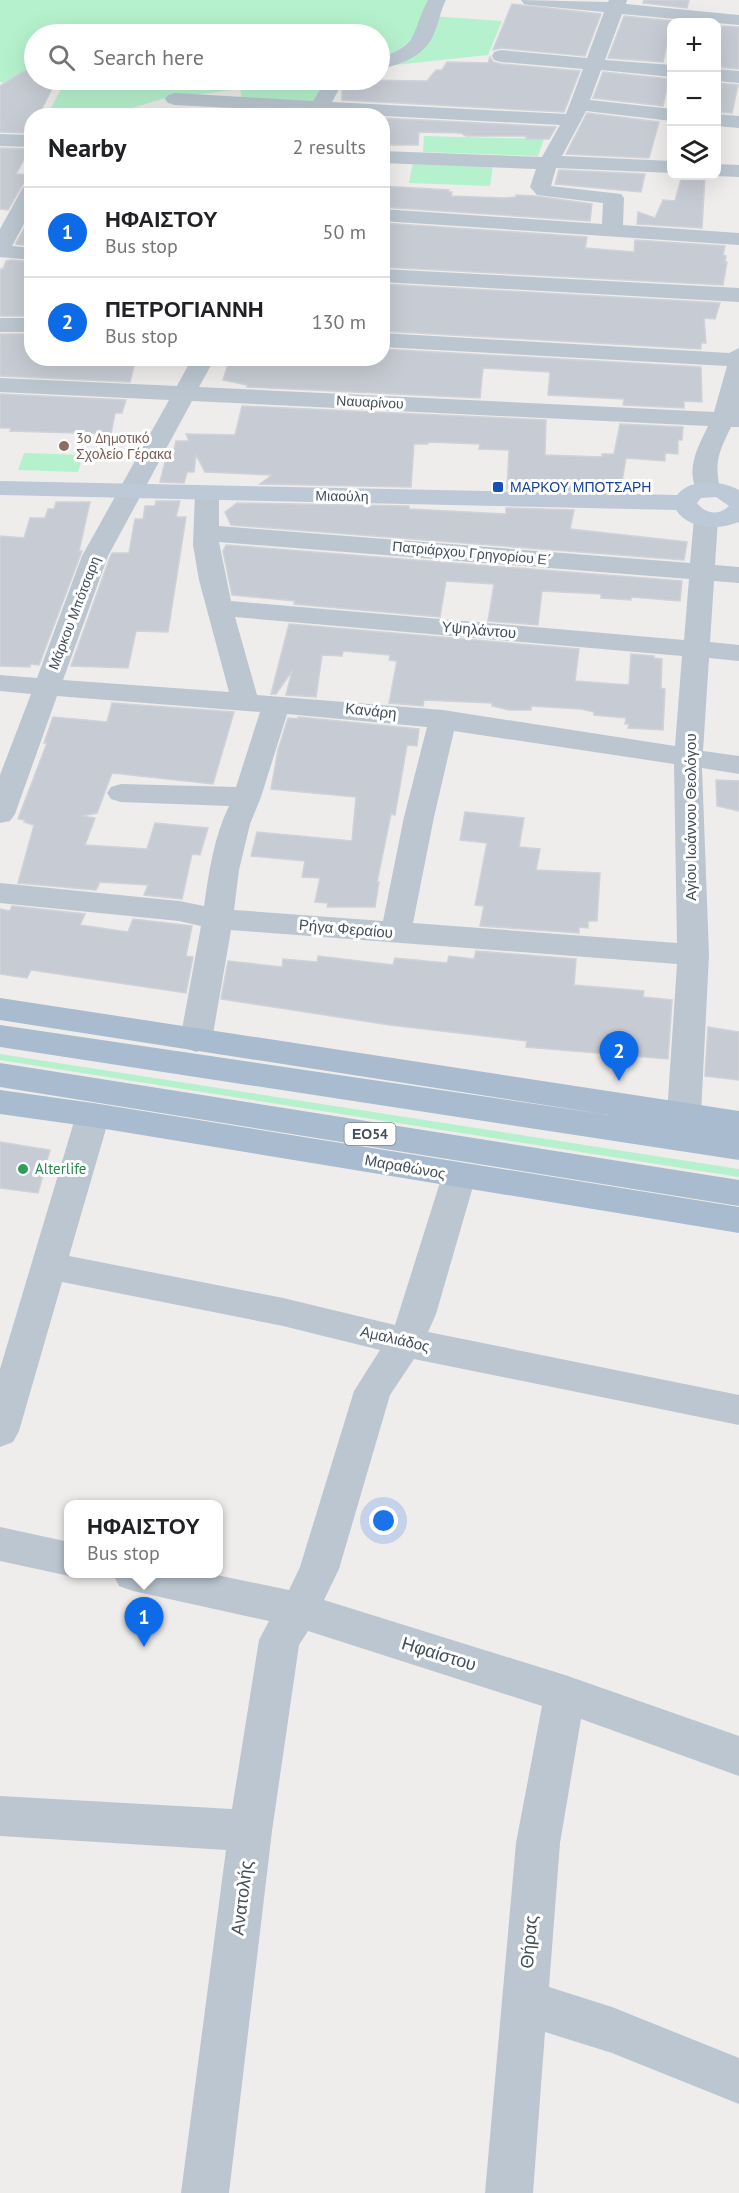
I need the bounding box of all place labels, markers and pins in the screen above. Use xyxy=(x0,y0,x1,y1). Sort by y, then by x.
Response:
place label: 3ο Δημοτικό Σχολείο Γέρακα xyxy=(76,429,172,463)
marker: 3ο Δημοτικό Σχολείο Γέρακα xyxy=(57,439,71,453)
place label: ΜΑΡΚΟΥ ΜΠΟΤΣΑΡΗ xyxy=(510,478,651,496)
marker: ΜΑΡΚΟΥ ΜΠΟΤΣΑΡΗ xyxy=(491,480,505,494)
pin: 2 xyxy=(600,1032,638,1081)
place label: Alterlife xyxy=(35,1159,86,1178)
marker: Alterlife xyxy=(16,1162,30,1176)
pin: 1 xyxy=(124,1598,164,1647)

